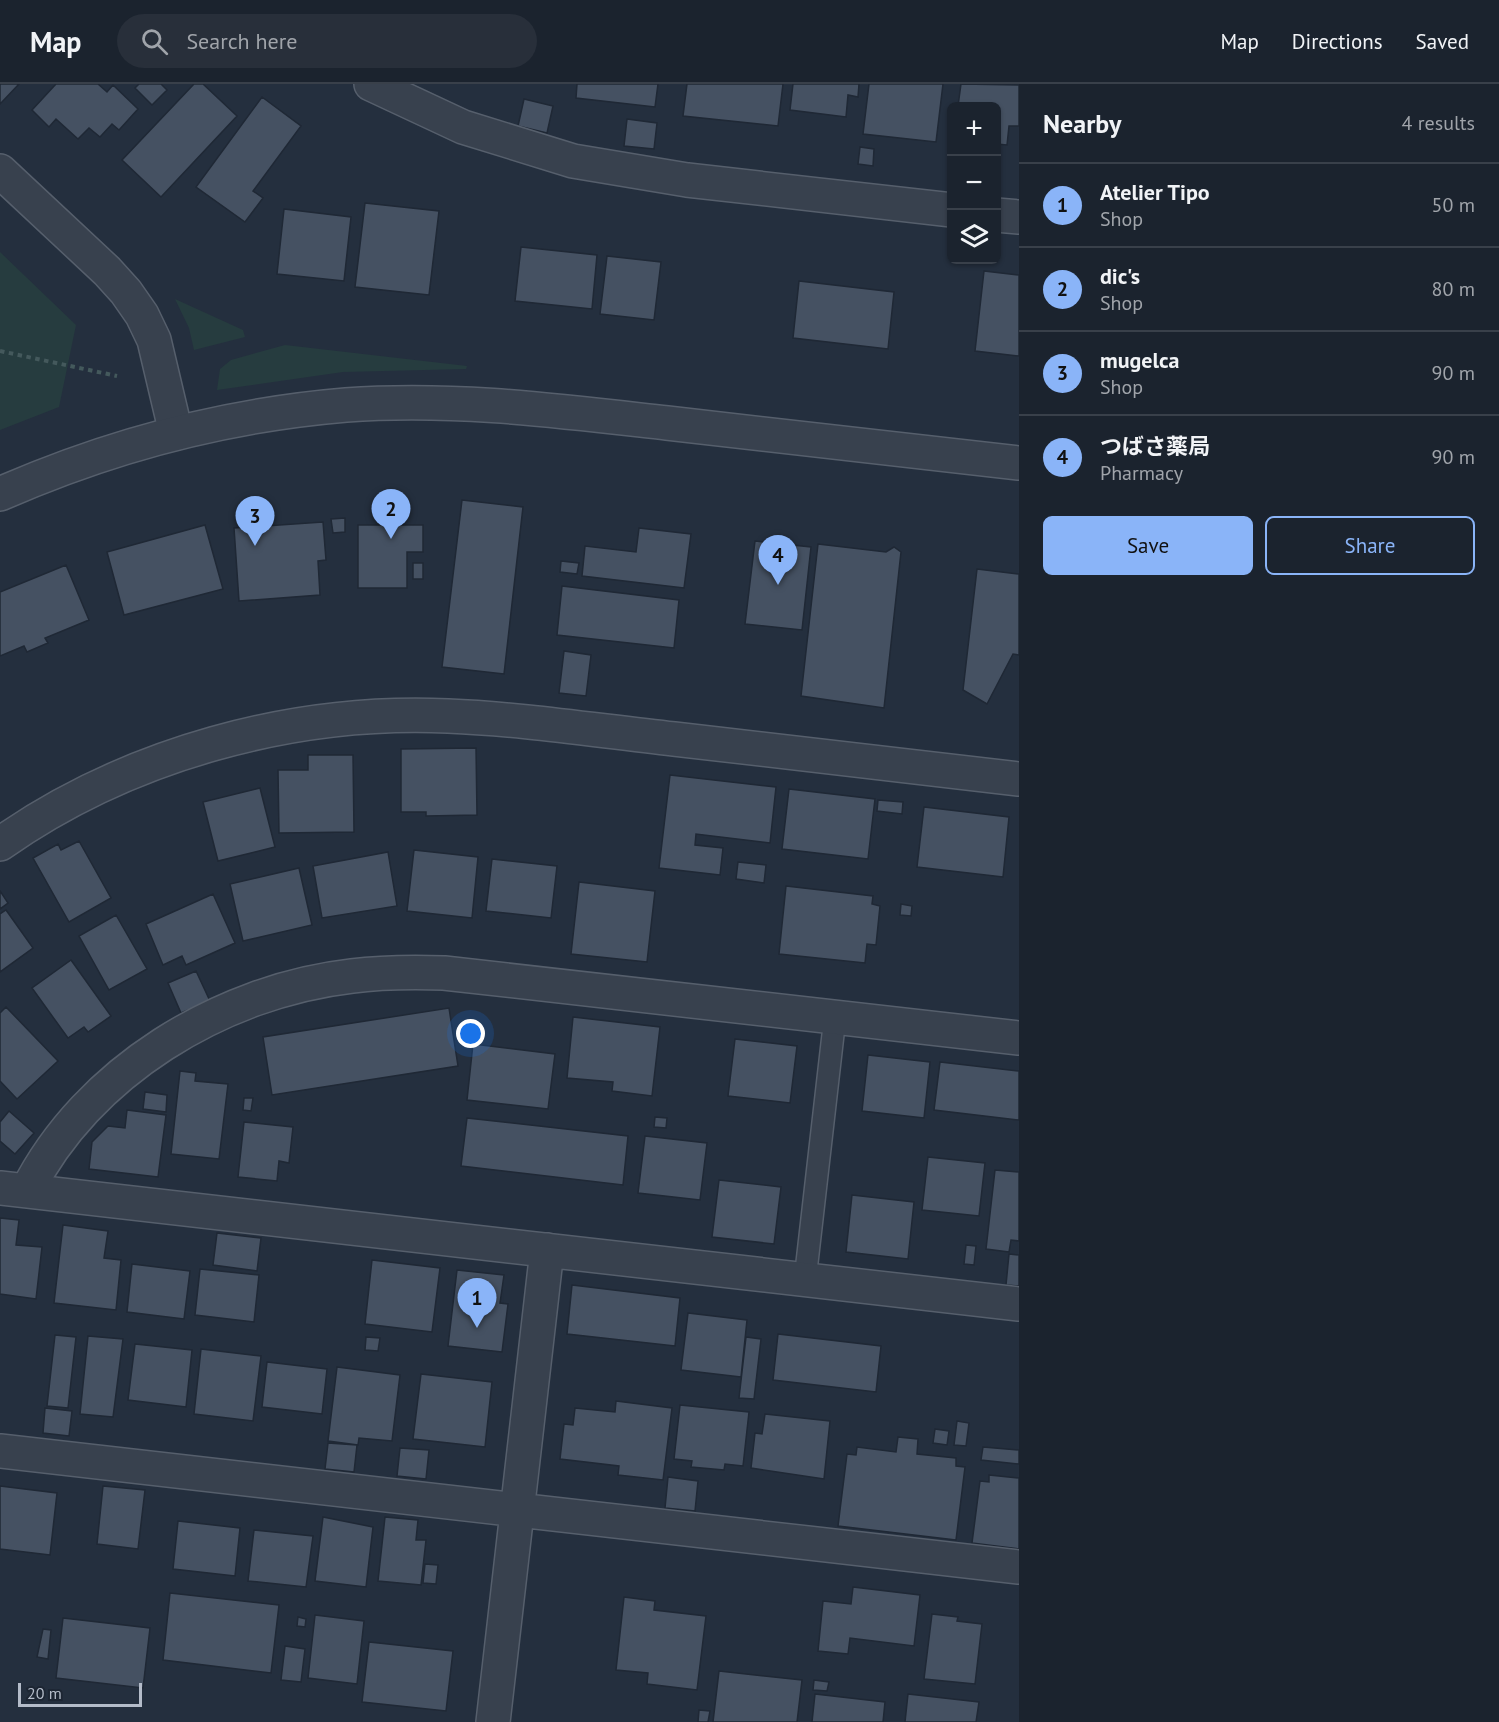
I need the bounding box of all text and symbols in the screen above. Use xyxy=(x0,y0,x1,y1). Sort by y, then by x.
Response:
search box xyxy=(117,14,537,68)
text: Map xyxy=(30,23,81,60)
icon: search xyxy=(138,25,171,58)
text: Search here xyxy=(186,27,297,55)
text: Map xyxy=(1220,28,1259,55)
text: Directions xyxy=(1292,28,1383,55)
text: Saved xyxy=(1416,28,1469,55)
map controls xyxy=(947,102,1001,264)
button: + xyxy=(947,102,1001,156)
text: Nearby xyxy=(1043,107,1121,140)
text: 4 results xyxy=(1402,110,1475,136)
button: − xyxy=(947,156,1001,210)
text: Atelier Tipo xyxy=(1100,178,1210,206)
text: 1 xyxy=(1057,192,1068,218)
text: 50 m xyxy=(1432,192,1475,218)
text: Shop xyxy=(1100,206,1143,232)
button: layers xyxy=(947,210,1001,264)
text: dic's xyxy=(1100,262,1140,290)
text: 2 xyxy=(1057,276,1068,302)
text: 80 m xyxy=(1432,276,1475,302)
text: Shop xyxy=(1100,290,1143,316)
text: mugelca xyxy=(1100,346,1179,374)
text: 3 xyxy=(1057,360,1068,386)
text: 90 m xyxy=(1432,360,1475,386)
text: Shop xyxy=(1100,374,1143,400)
text: つばさ薬局 xyxy=(1100,432,1210,460)
text: 4 xyxy=(1057,444,1068,470)
text: 90 m xyxy=(1432,444,1475,470)
text: Pharmacy xyxy=(1100,460,1183,486)
pin: 2 xyxy=(372,490,410,539)
pin: 3 xyxy=(236,496,274,546)
button: Save xyxy=(1043,516,1253,575)
button: Share xyxy=(1265,516,1475,575)
pin: 4 xyxy=(758,536,798,585)
your location xyxy=(456,1019,485,1048)
pin: 1 xyxy=(458,1278,496,1328)
scale bar xyxy=(18,1680,142,1708)
text: 20 m xyxy=(27,1683,62,1703)

